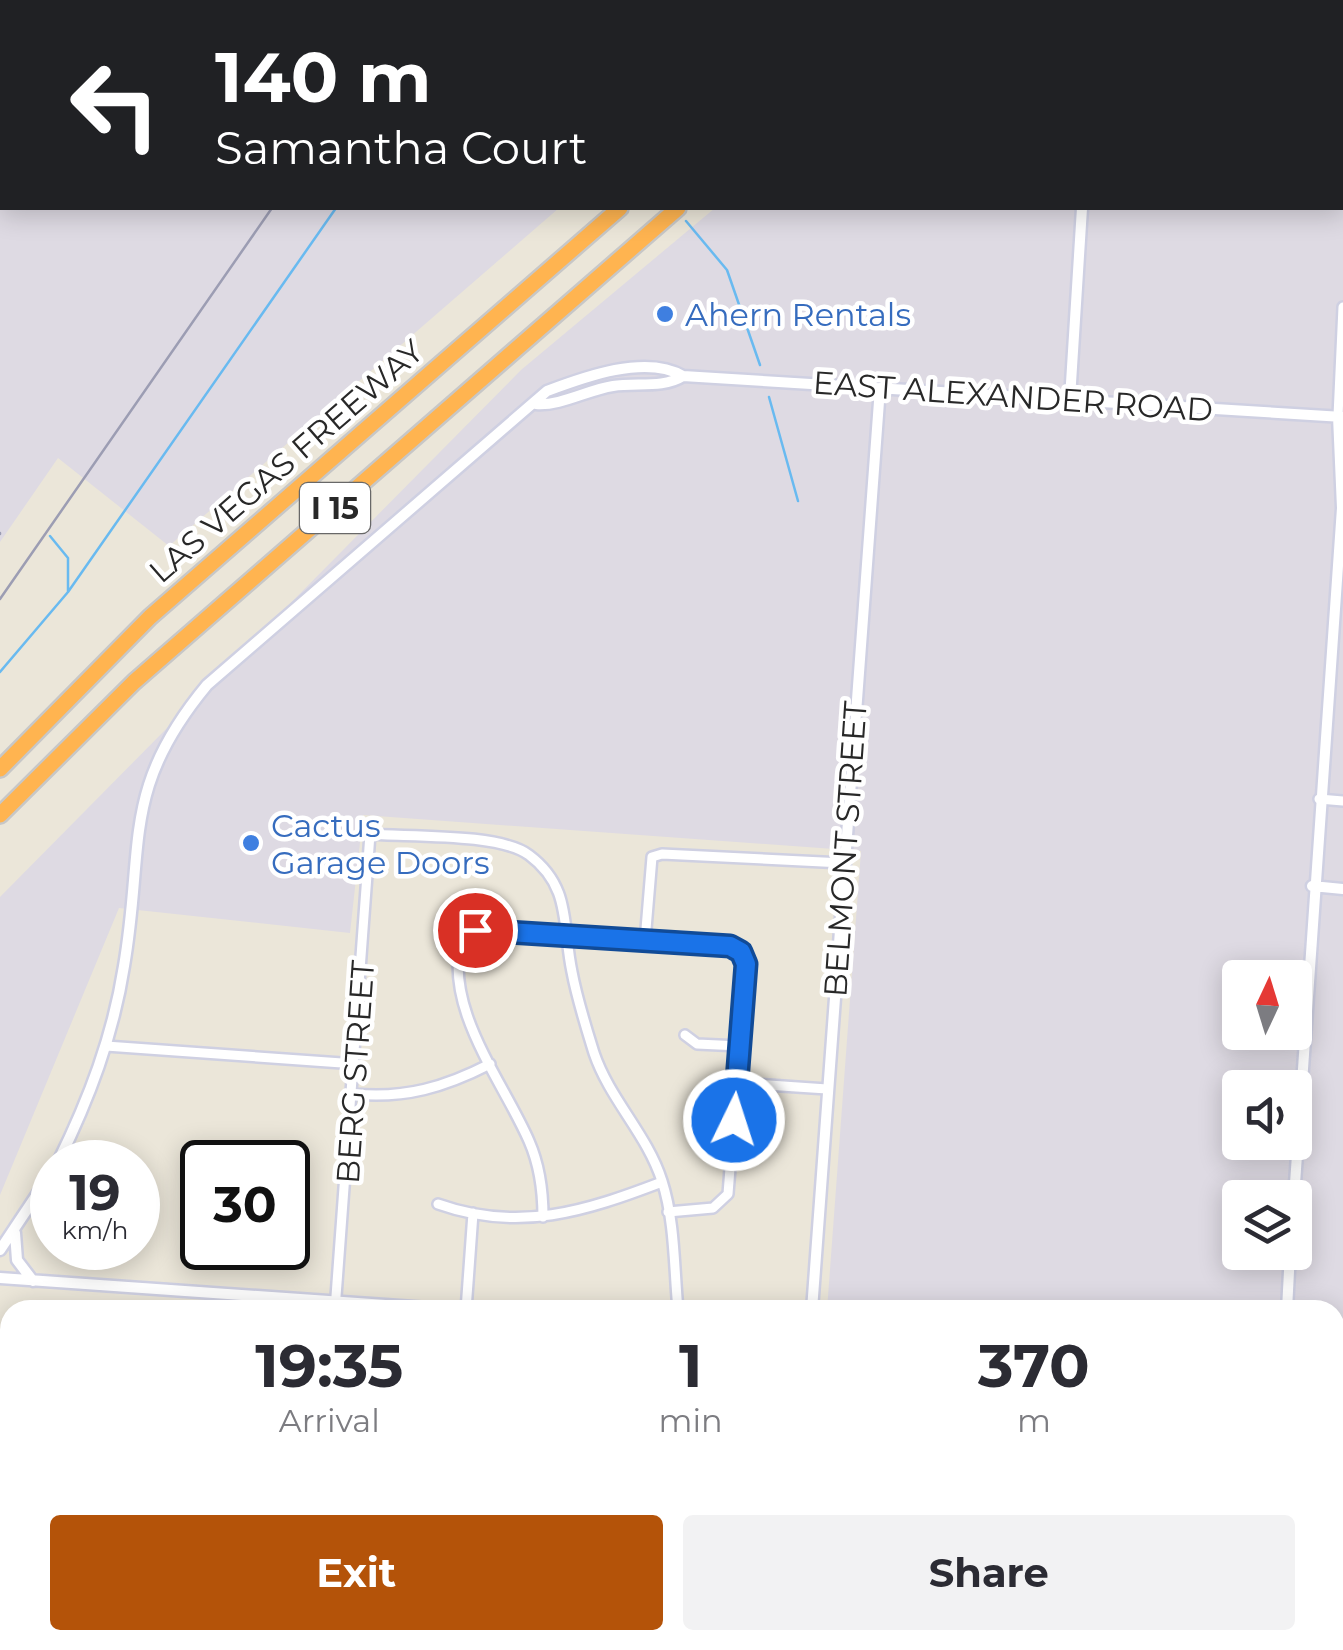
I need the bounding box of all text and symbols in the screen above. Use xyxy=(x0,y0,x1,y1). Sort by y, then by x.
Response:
text: 140 m xyxy=(215,34,431,120)
icon: left xyxy=(50,40,180,170)
text: Samantha Court xyxy=(215,120,587,175)
place label: Ahern Rentals xyxy=(685,295,911,334)
marker: Ahern Rentals xyxy=(654,303,676,325)
street label: LAS VEGAS FREEWAY xyxy=(141,331,432,591)
street label: EAST ALEXANDER ROAD xyxy=(812,363,1214,429)
road number: I 15 xyxy=(300,483,370,533)
street label: BELMONT STREET xyxy=(815,699,875,998)
place label: Cactus Garage Doors xyxy=(271,806,490,882)
marker: Cactus Garage Doors xyxy=(240,832,262,854)
pin xyxy=(433,888,518,973)
icon: arrive xyxy=(448,903,503,958)
street label: BERG STREET xyxy=(328,958,382,1185)
north arrow xyxy=(1222,960,1312,1050)
map controls xyxy=(1222,960,1312,1270)
position arrow xyxy=(682,1068,786,1172)
button: sound xyxy=(1222,1070,1312,1160)
speed limit sign: 30 xyxy=(180,1140,310,1270)
text: 19 xyxy=(69,1162,121,1223)
button: layers xyxy=(1222,1180,1312,1270)
text: km/h xyxy=(62,1215,128,1245)
text: 19:35 xyxy=(255,1329,403,1402)
text: 1 xyxy=(679,1329,702,1402)
text: 370 xyxy=(978,1329,1090,1402)
text: Arrival xyxy=(279,1401,380,1440)
text: min xyxy=(659,1401,723,1440)
text: m xyxy=(1017,1401,1051,1440)
button: Exit xyxy=(50,1515,663,1630)
button: Share xyxy=(683,1515,1295,1630)

